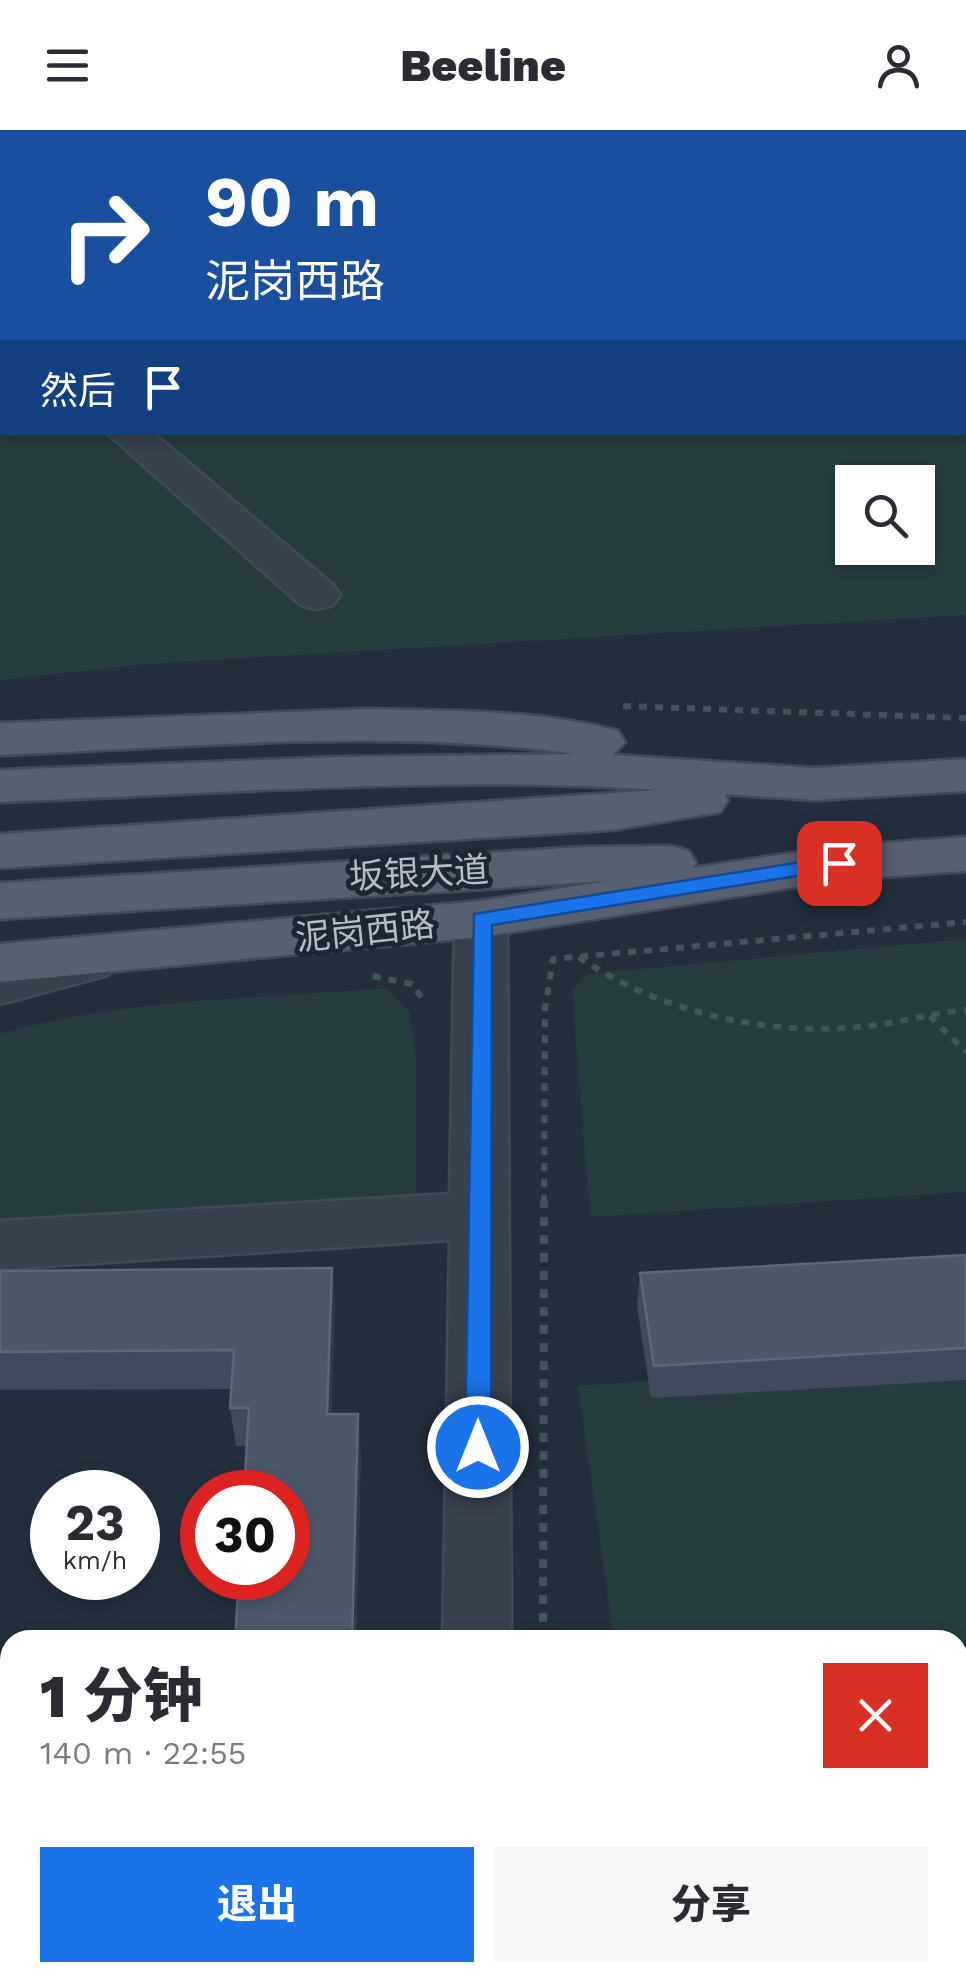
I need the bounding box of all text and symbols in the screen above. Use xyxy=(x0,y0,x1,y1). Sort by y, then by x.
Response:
icon: menu xyxy=(40,38,95,93)
icon: person xyxy=(871,38,926,93)
text: Beeline xyxy=(400,39,566,92)
text: 90 m xyxy=(205,161,379,243)
icon: right xyxy=(40,170,170,300)
text: 泥岗西路 xyxy=(205,255,385,308)
icon: arrive xyxy=(136,360,191,415)
text: 然后 xyxy=(40,369,116,413)
map controls xyxy=(835,465,935,565)
button: search xyxy=(835,465,935,565)
pin xyxy=(797,821,882,906)
icon: arrive xyxy=(812,836,867,891)
street label: 坂银大道 xyxy=(348,848,490,898)
street label: 泥岗西路 xyxy=(293,903,437,959)
position arrow xyxy=(426,1395,530,1499)
speed limit sign: 30 xyxy=(180,1470,310,1600)
text: 23 xyxy=(65,1493,125,1552)
text: km/h xyxy=(63,1546,127,1575)
text: 1 分钟 xyxy=(40,1661,203,1732)
button: close xyxy=(823,1663,928,1768)
text: 140 m · 22:55 xyxy=(40,1734,246,1772)
button: 退出 xyxy=(40,1847,474,1962)
button: 分享 xyxy=(494,1847,928,1962)

